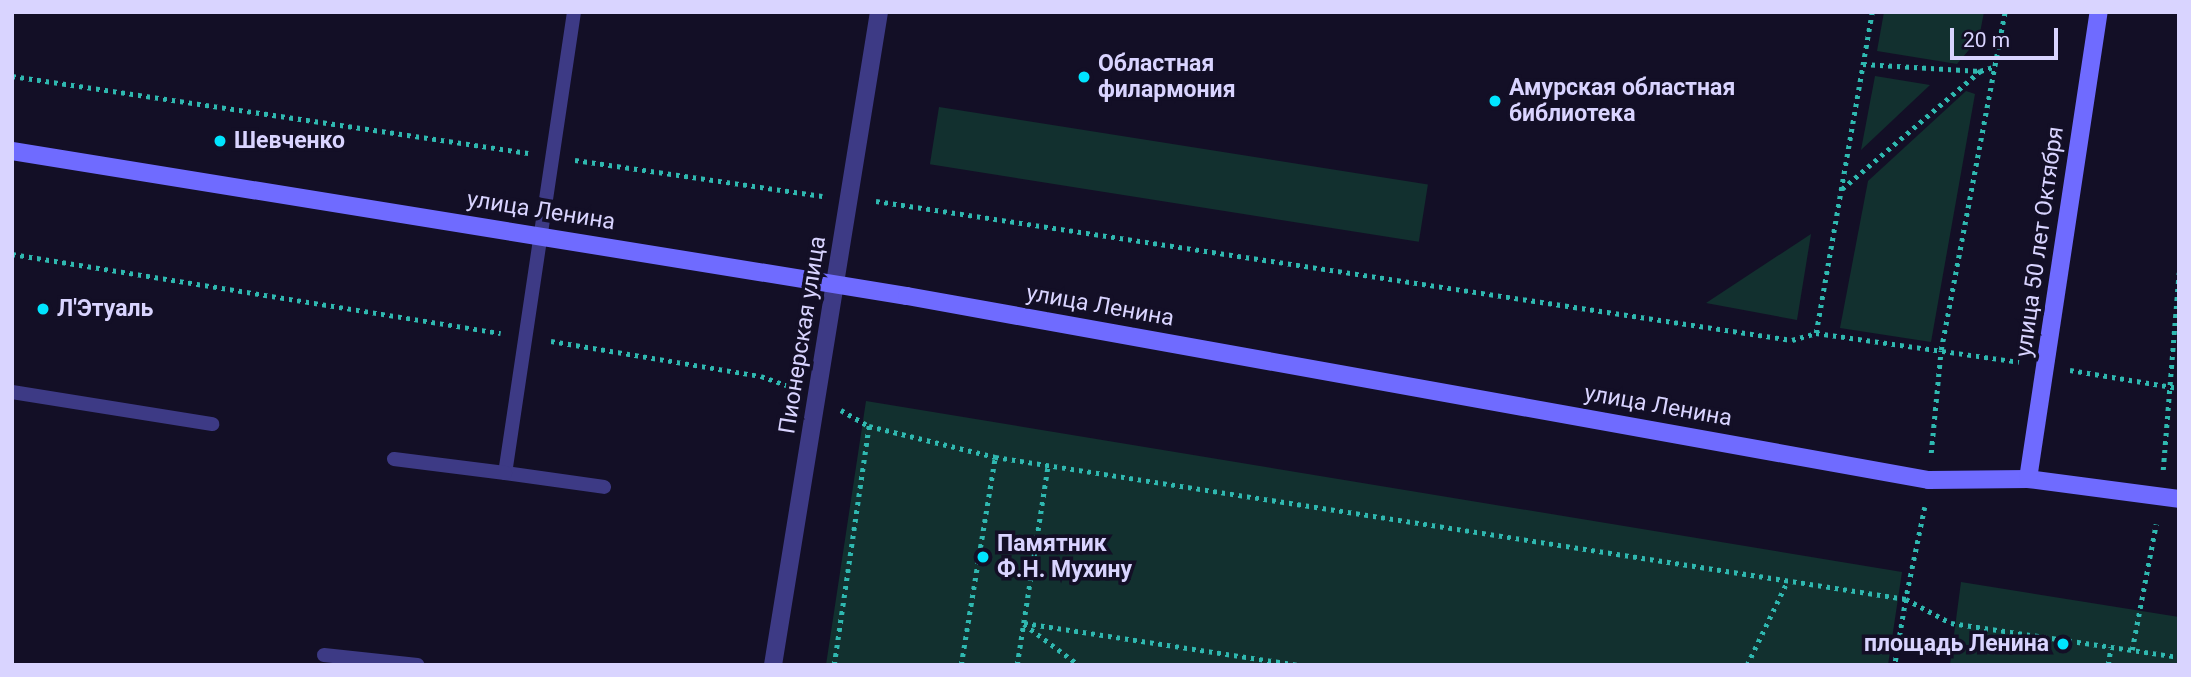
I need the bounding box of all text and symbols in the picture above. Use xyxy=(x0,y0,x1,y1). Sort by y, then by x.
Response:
scale bar xyxy=(1953,14,2062,58)
text: 20 m xyxy=(1963,28,2010,52)
place label: Областная филармония xyxy=(1098,50,1236,104)
marker: Областная филармония xyxy=(1076,69,1092,85)
place label: Амурская областная библиотека xyxy=(1509,74,1735,128)
marker: Амурская областная библиотека xyxy=(1487,93,1503,109)
street label: улица 50 лет Октября xyxy=(2010,125,2070,359)
place label: Шевченко xyxy=(234,127,345,155)
marker: Шевченко xyxy=(212,133,228,149)
street label: улица Ленина xyxy=(465,186,617,236)
street label: Пионерская улица xyxy=(774,234,832,436)
street label: улица Ленина xyxy=(1024,279,1176,333)
place label: Л'Этуаль xyxy=(57,295,153,323)
marker: Л'Этуаль xyxy=(35,301,51,317)
street label: улица Ленина xyxy=(1582,379,1734,433)
place label: Памятник Ф.Н. Мухину xyxy=(997,530,1132,584)
marker: Памятник Ф.Н. Мухину xyxy=(975,549,991,565)
place label: площадь Ленина xyxy=(1864,630,2049,658)
marker: площадь Ленина xyxy=(2055,636,2071,652)

